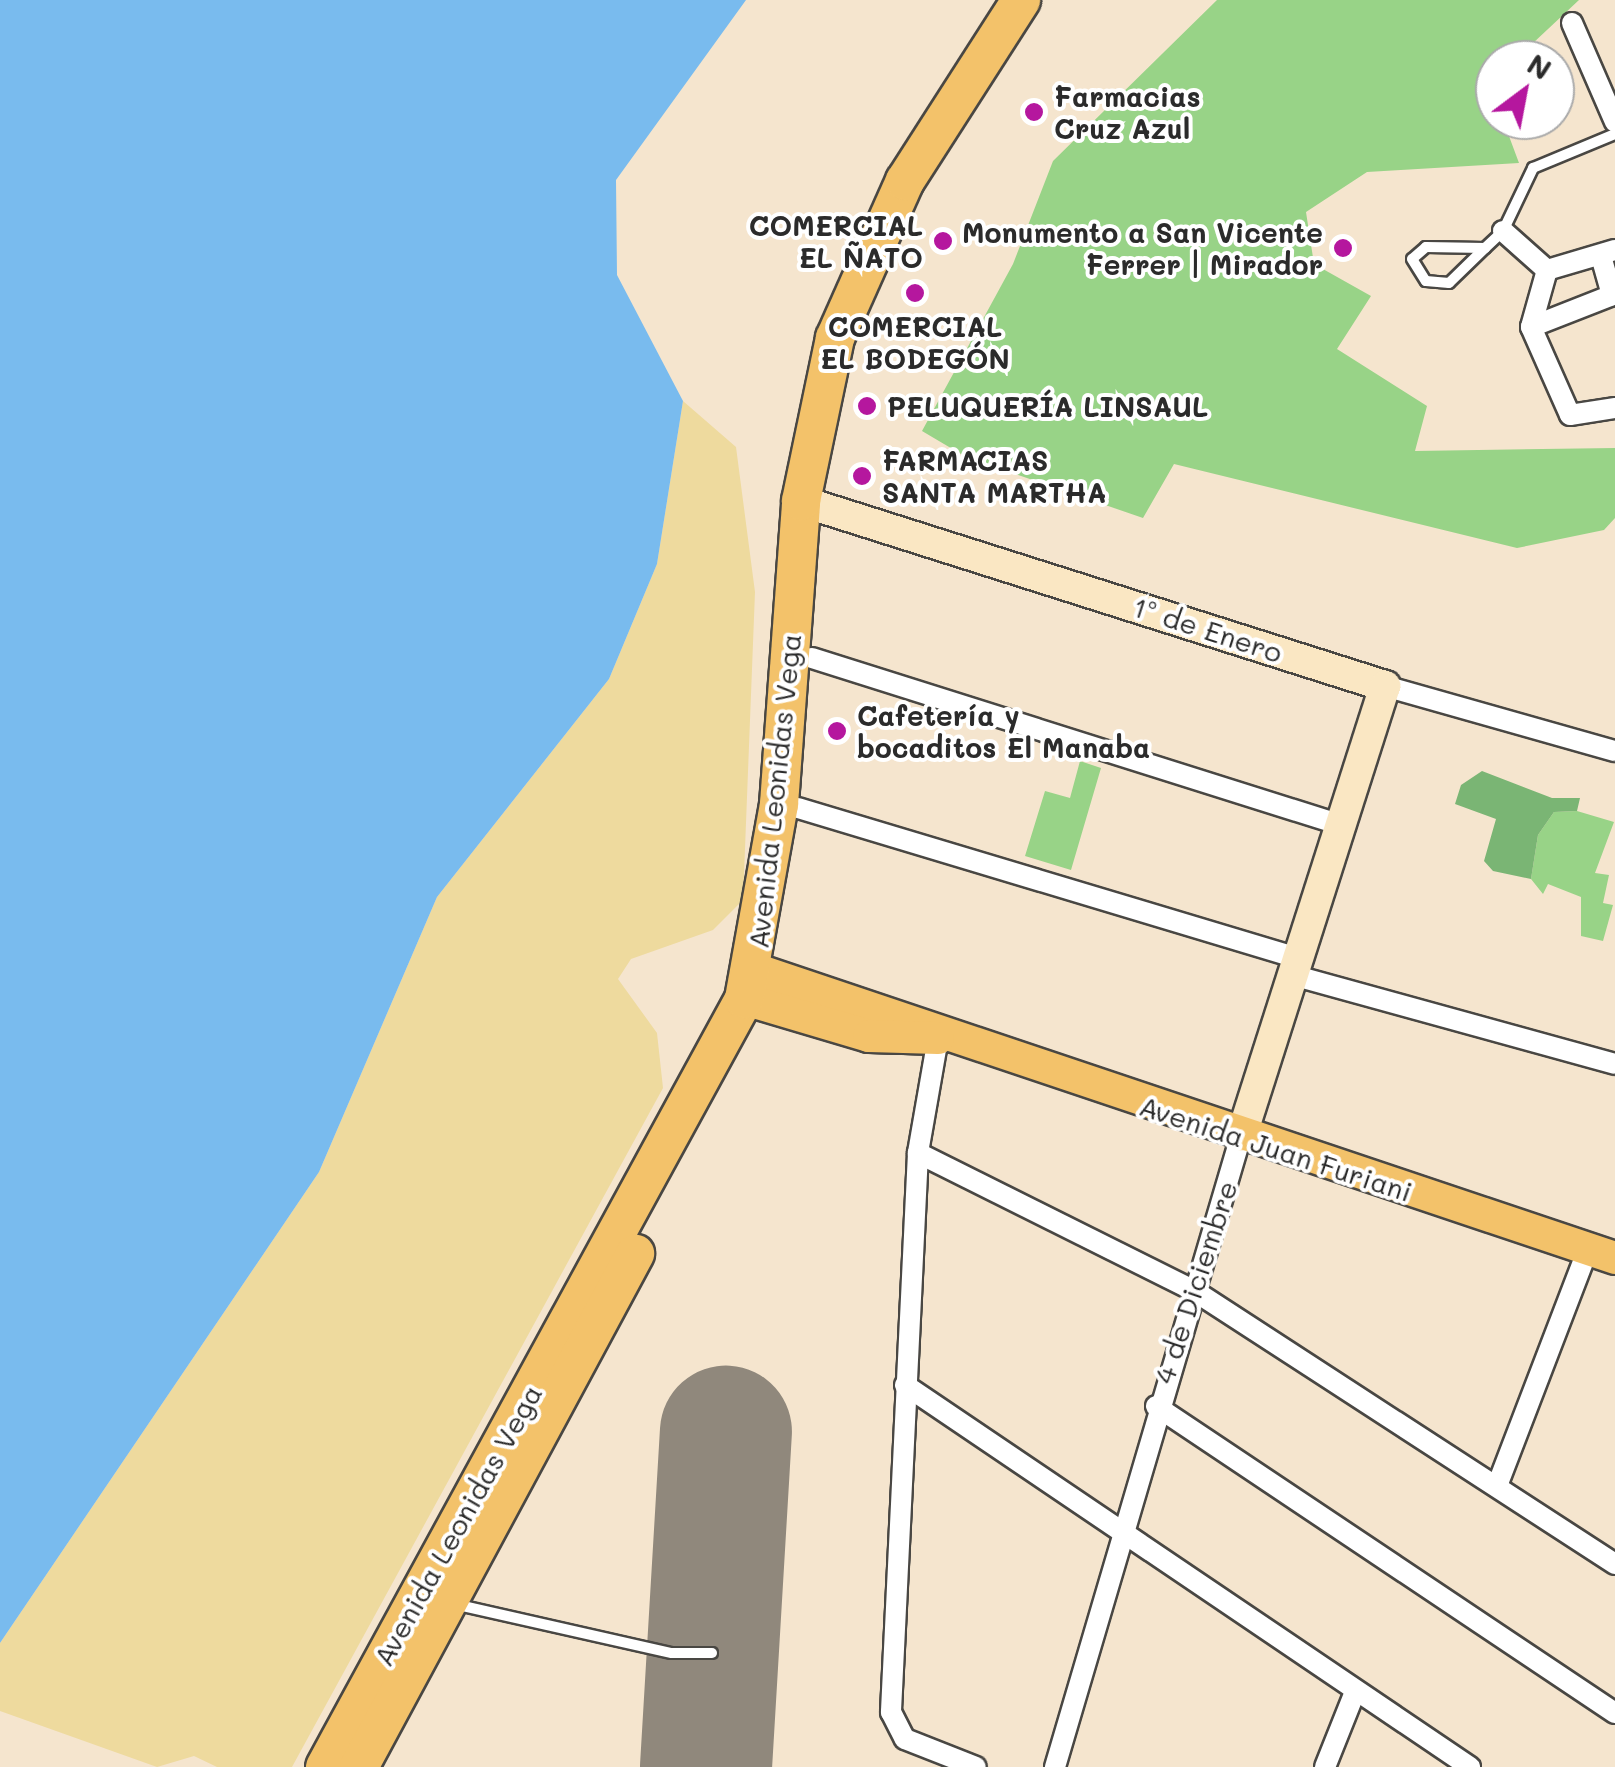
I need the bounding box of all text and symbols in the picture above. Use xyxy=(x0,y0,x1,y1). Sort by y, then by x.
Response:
north arrow xyxy=(1475,40,1575,140)
text: N xyxy=(1521,45,1558,87)
place label: Farmacias Cruz Azul xyxy=(1054,79,1201,145)
marker: Farmacias Cruz Azul xyxy=(1023,101,1045,123)
place label: COMERCIAL EL ÑATO xyxy=(749,208,923,274)
place label: Monumento a San Vicente Ferrer | Mirador xyxy=(962,215,1323,281)
marker: COMERCIAL EL ÑATO xyxy=(932,230,954,252)
marker: Monumento a San Vicente Ferrer | Mirador xyxy=(1332,237,1354,259)
marker: COMERCIAL EL BODEGÓN xyxy=(904,282,926,304)
place label: COMERCIAL EL BODEGÓN xyxy=(820,309,1010,375)
place label: PELUQUERÍA LINSAUL xyxy=(887,389,1208,423)
marker: PELUQUERÍA LINSAUL xyxy=(856,395,878,417)
place label: FARMACIAS SANTA MARTHA xyxy=(882,443,1107,509)
marker: FARMACIAS SANTA MARTHA xyxy=(851,465,873,487)
street label: 1º de Enero xyxy=(1129,589,1287,669)
street label: Avenida Leonidas Vega xyxy=(741,632,807,950)
place label: Cafetería y bocaditos El Manaba xyxy=(857,698,1150,764)
marker: Cafetería y bocaditos El Manaba xyxy=(826,720,848,742)
street label: Avenida Juan Furiani xyxy=(1135,1088,1417,1208)
street label: 4 de Diciembre xyxy=(1146,1176,1244,1388)
street label: Avenida Leonidas Vega xyxy=(366,1378,548,1672)

